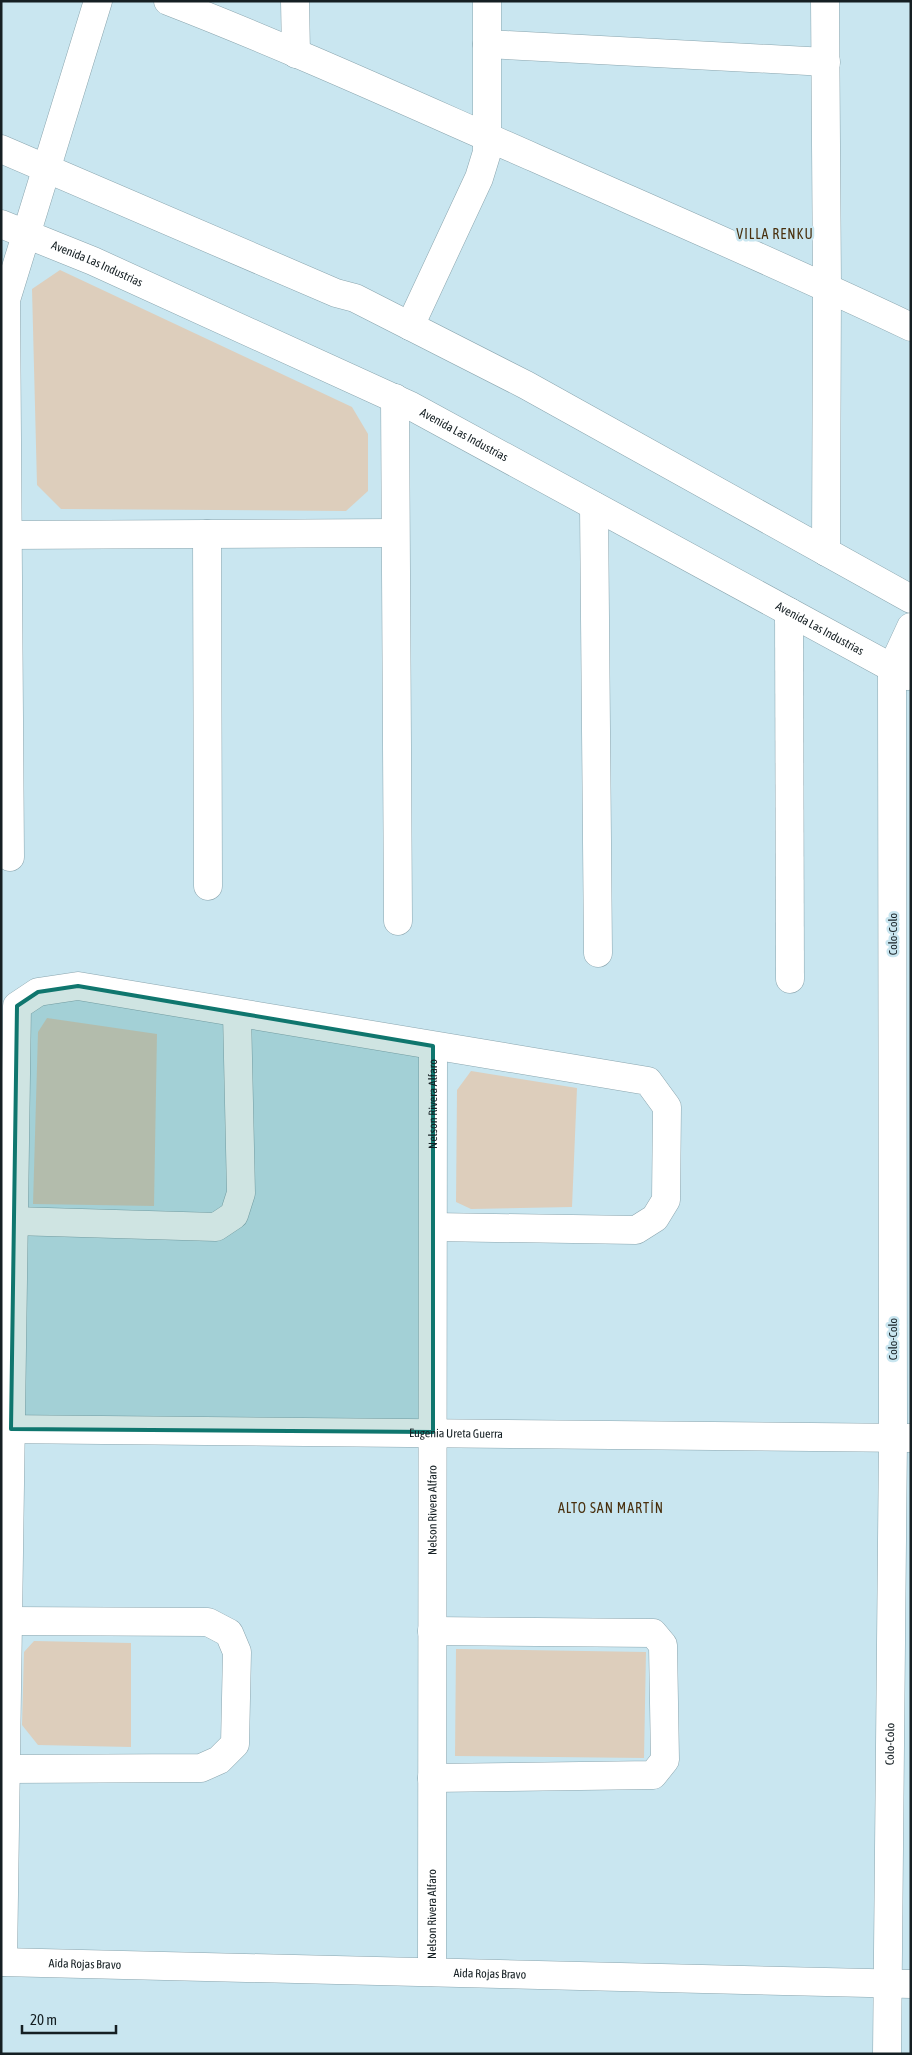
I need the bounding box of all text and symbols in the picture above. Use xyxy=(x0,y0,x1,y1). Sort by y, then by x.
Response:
district label: VILLA RENKU xyxy=(736,226,814,242)
street label: Avenida Las Industrias xyxy=(49,238,145,290)
street label: Avenida Las Industrias xyxy=(418,405,510,464)
street label: Avenida Las Industrias xyxy=(773,599,866,658)
street label: Colo-Colo xyxy=(886,912,900,955)
street label: Nelson Rivera Alfaro xyxy=(426,1059,440,1149)
street label: Colo-Colo xyxy=(886,1317,900,1360)
street label: Eugenia Ureta Guerra xyxy=(409,1426,503,1441)
street label: Nelson Rivera Alfaro xyxy=(425,1465,440,1555)
district label: ALTO SAN MARTÍN xyxy=(558,1500,664,1516)
street label: Colo-Colo xyxy=(883,1722,897,1765)
street label: Nelson Rivera Alfaro xyxy=(425,1869,439,1959)
street label: Aida Rojas Bravo xyxy=(49,1956,122,1972)
street label: Aida Rojas Bravo xyxy=(453,1966,527,1982)
scale bar xyxy=(22,2002,116,2034)
text: 20 m xyxy=(30,2011,57,2028)

